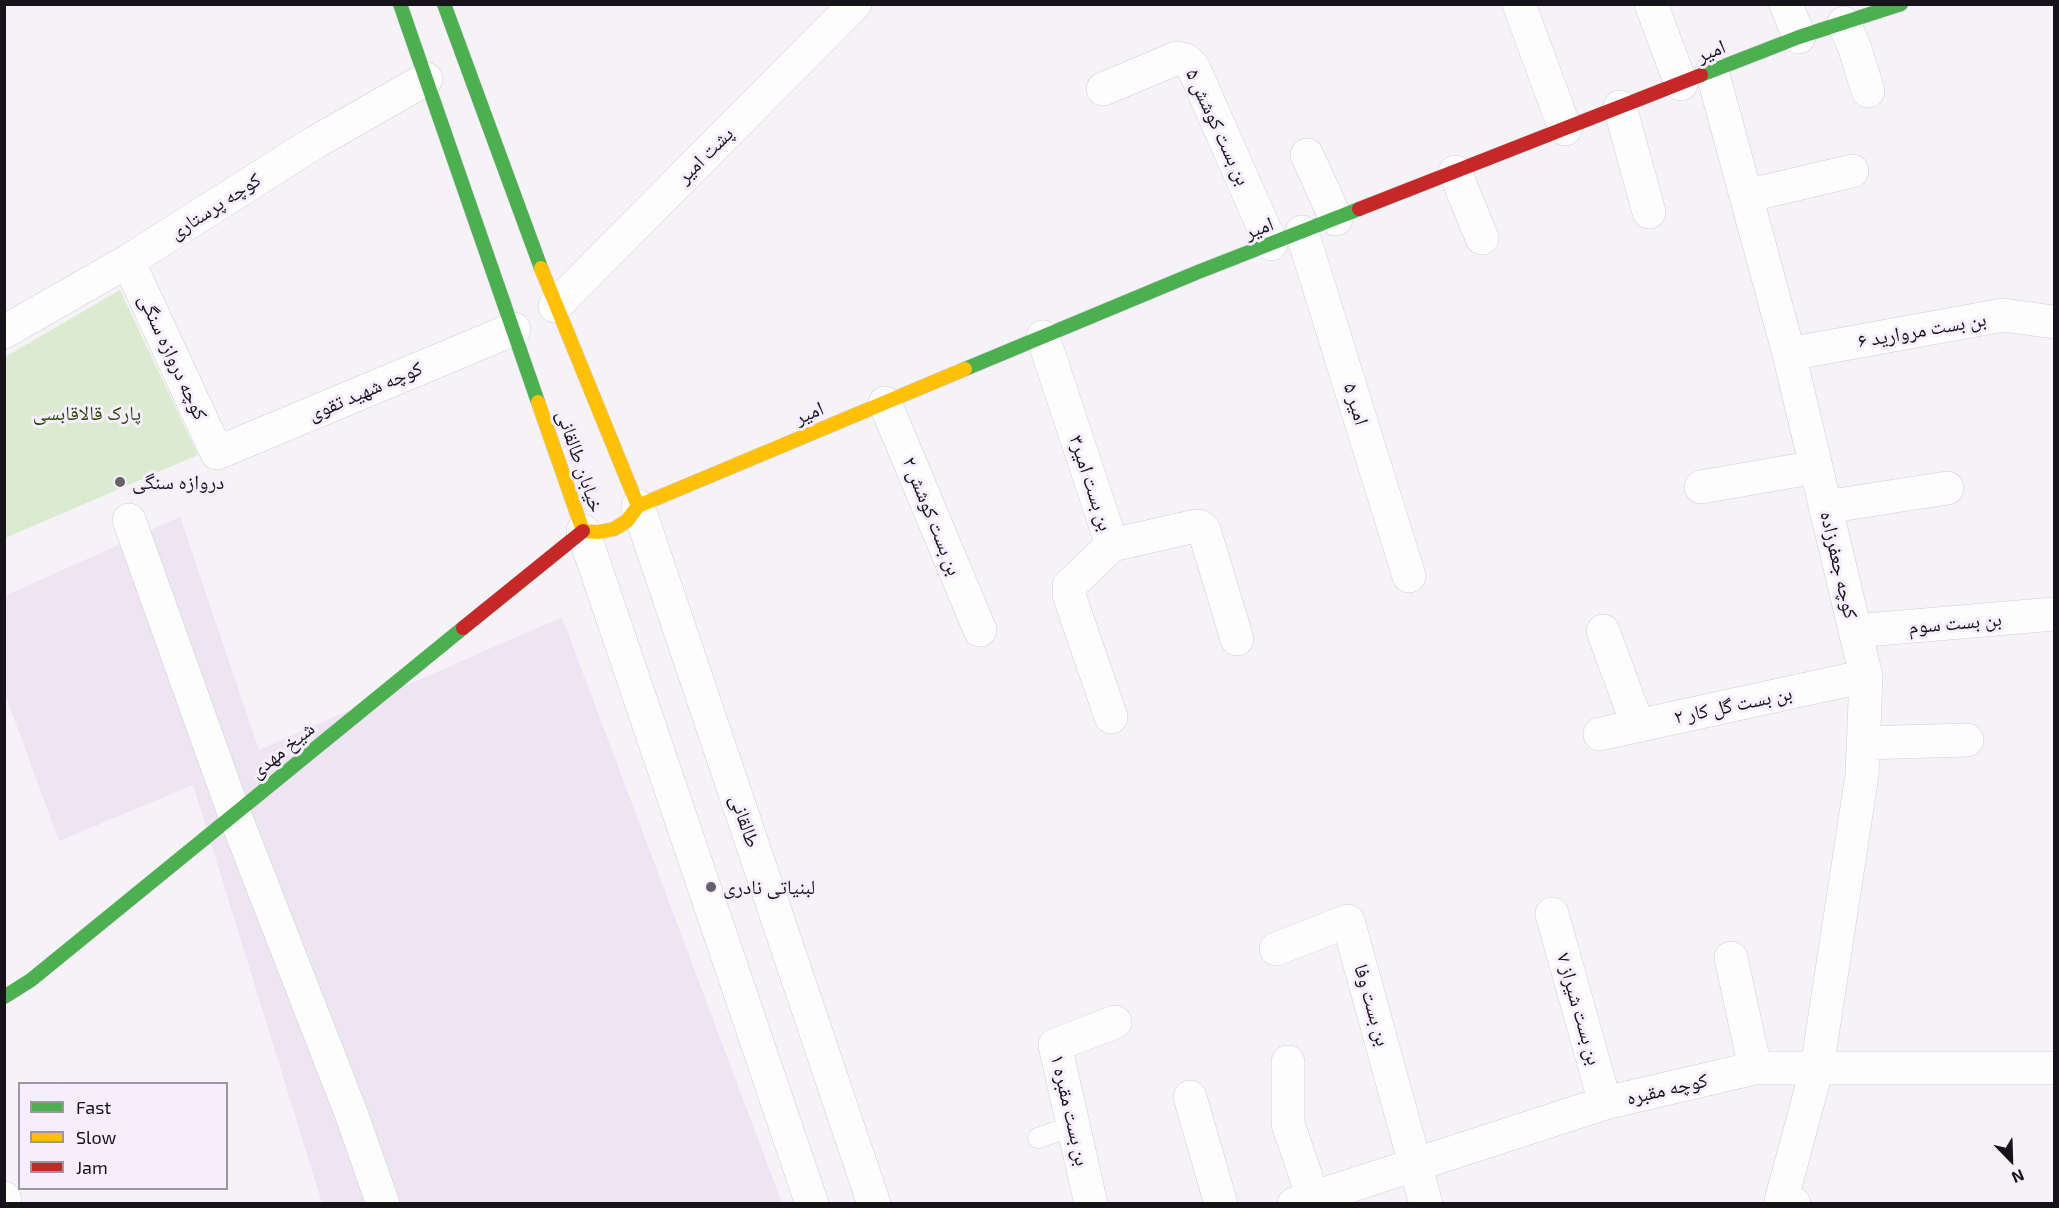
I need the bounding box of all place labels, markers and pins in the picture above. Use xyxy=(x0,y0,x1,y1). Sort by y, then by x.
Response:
place label: دروازه سنگی xyxy=(132,470,224,494)
marker: دروازه سنگی xyxy=(113,475,127,489)
place label: لبنیاتی نادری xyxy=(723,875,815,899)
marker: لبنیاتی نادری xyxy=(704,880,718,894)

